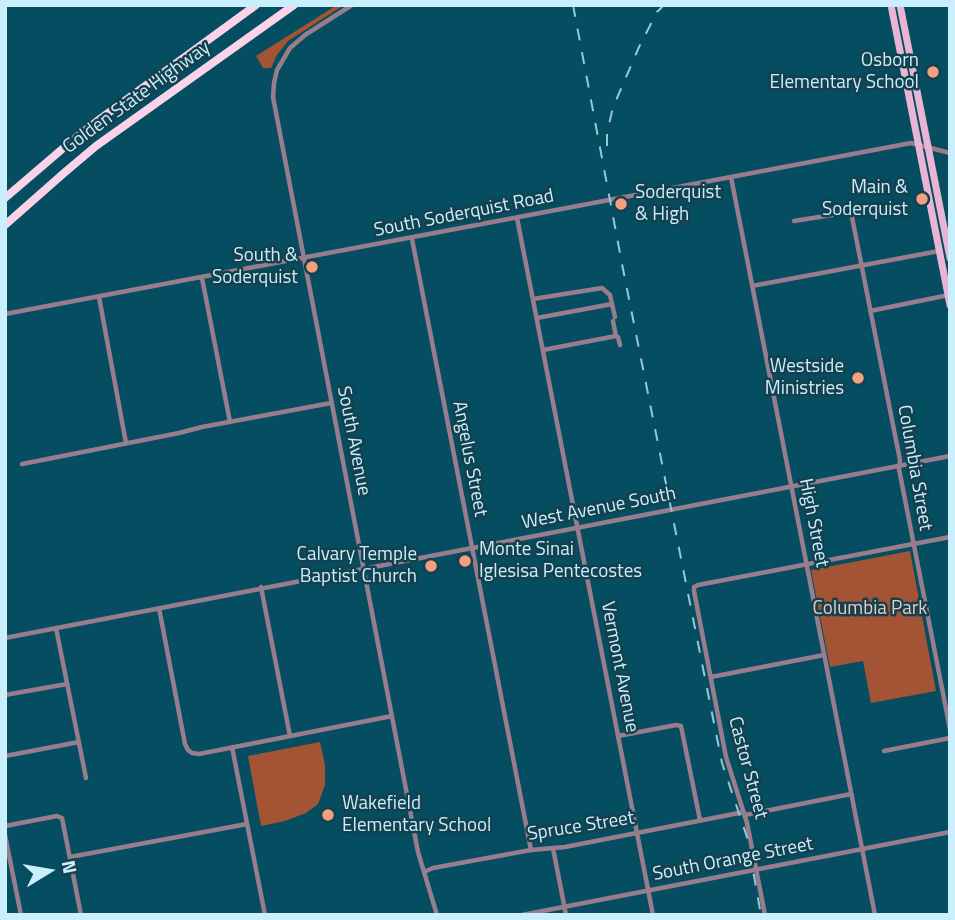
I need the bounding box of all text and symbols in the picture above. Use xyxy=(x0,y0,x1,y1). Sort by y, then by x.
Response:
street label: Golden State Highway xyxy=(59,37,215,159)
place label: Osborn Elementary School xyxy=(770,50,919,94)
marker: Osborn Elementary School xyxy=(925,64,941,80)
place label: Main & Soderquist xyxy=(822,177,908,221)
place label: Soderquist & High xyxy=(635,182,721,226)
street label: South Soderquist Road xyxy=(372,185,556,243)
marker: Main & Soderquist xyxy=(914,191,930,207)
marker: Soderquist & High xyxy=(613,196,629,212)
place label: South & Soderquist xyxy=(212,245,298,289)
marker: South & Soderquist xyxy=(304,259,320,275)
place label: Westside Ministries xyxy=(765,356,844,400)
marker: Westside Ministries xyxy=(850,370,866,386)
street label: South Avenue xyxy=(331,384,375,498)
street label: Angelus Street xyxy=(447,399,491,519)
street label: Columbia Street xyxy=(892,403,936,533)
street label: High Street xyxy=(793,477,833,569)
street label: West Avenue South xyxy=(520,483,678,535)
place label: Monte Sinai Iglesisa Pentecostes xyxy=(479,539,642,583)
place label: Calvary Temple Baptist Church xyxy=(297,544,417,588)
marker: Monte Sinai Iglesisa Pentecostes xyxy=(457,553,473,569)
marker: Calvary Temple Baptist Church xyxy=(423,558,439,574)
park label: Columbia Park xyxy=(813,598,927,620)
street label: Vermont Avenue xyxy=(595,600,643,734)
street label: Castor Street xyxy=(722,714,772,822)
place label: Wakefield Elementary School xyxy=(342,793,491,837)
marker: Wakefield Elementary School xyxy=(320,807,336,823)
street label: Spruce Street xyxy=(526,807,636,847)
street label: South Orange Street xyxy=(651,833,815,887)
north arrow xyxy=(14,836,84,906)
text: N xyxy=(55,858,86,876)

